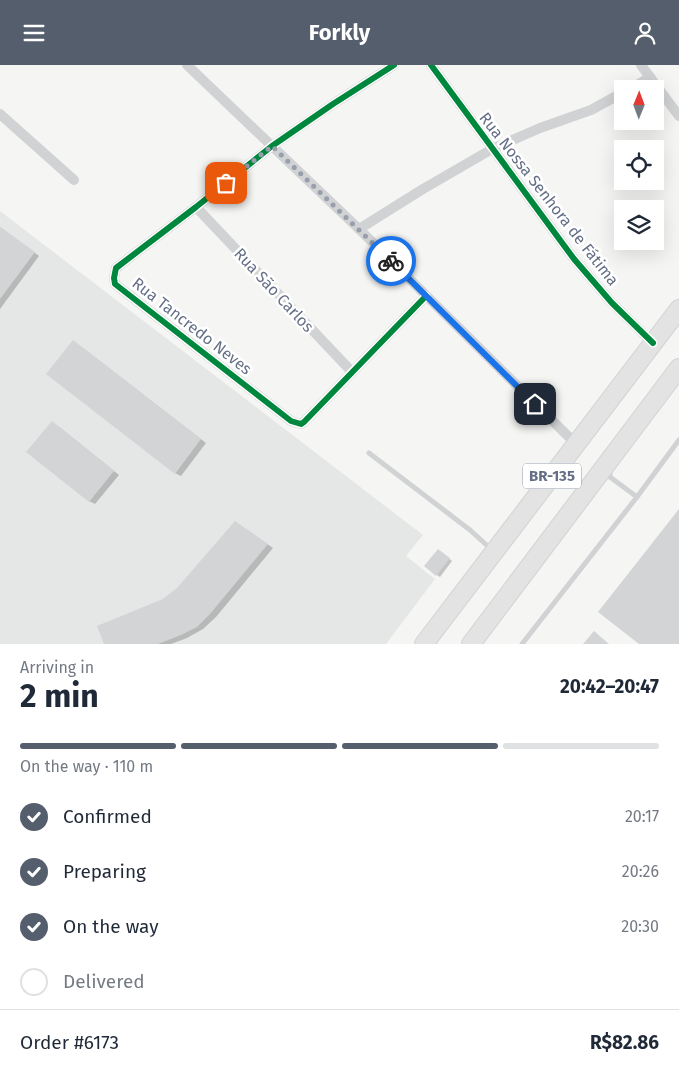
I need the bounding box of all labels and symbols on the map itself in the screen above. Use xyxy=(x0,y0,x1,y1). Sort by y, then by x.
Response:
north arrow xyxy=(614,80,664,130)
street label: Rua Nossa Senhora de Fátima xyxy=(475,109,623,289)
pin xyxy=(205,162,247,204)
courier xyxy=(366,236,416,286)
street label: Rua São Carlos xyxy=(230,244,318,336)
street label: Rua Tancredo Neves xyxy=(129,273,255,379)
pin xyxy=(514,383,556,425)
road number: BR-135 xyxy=(523,463,581,489)

